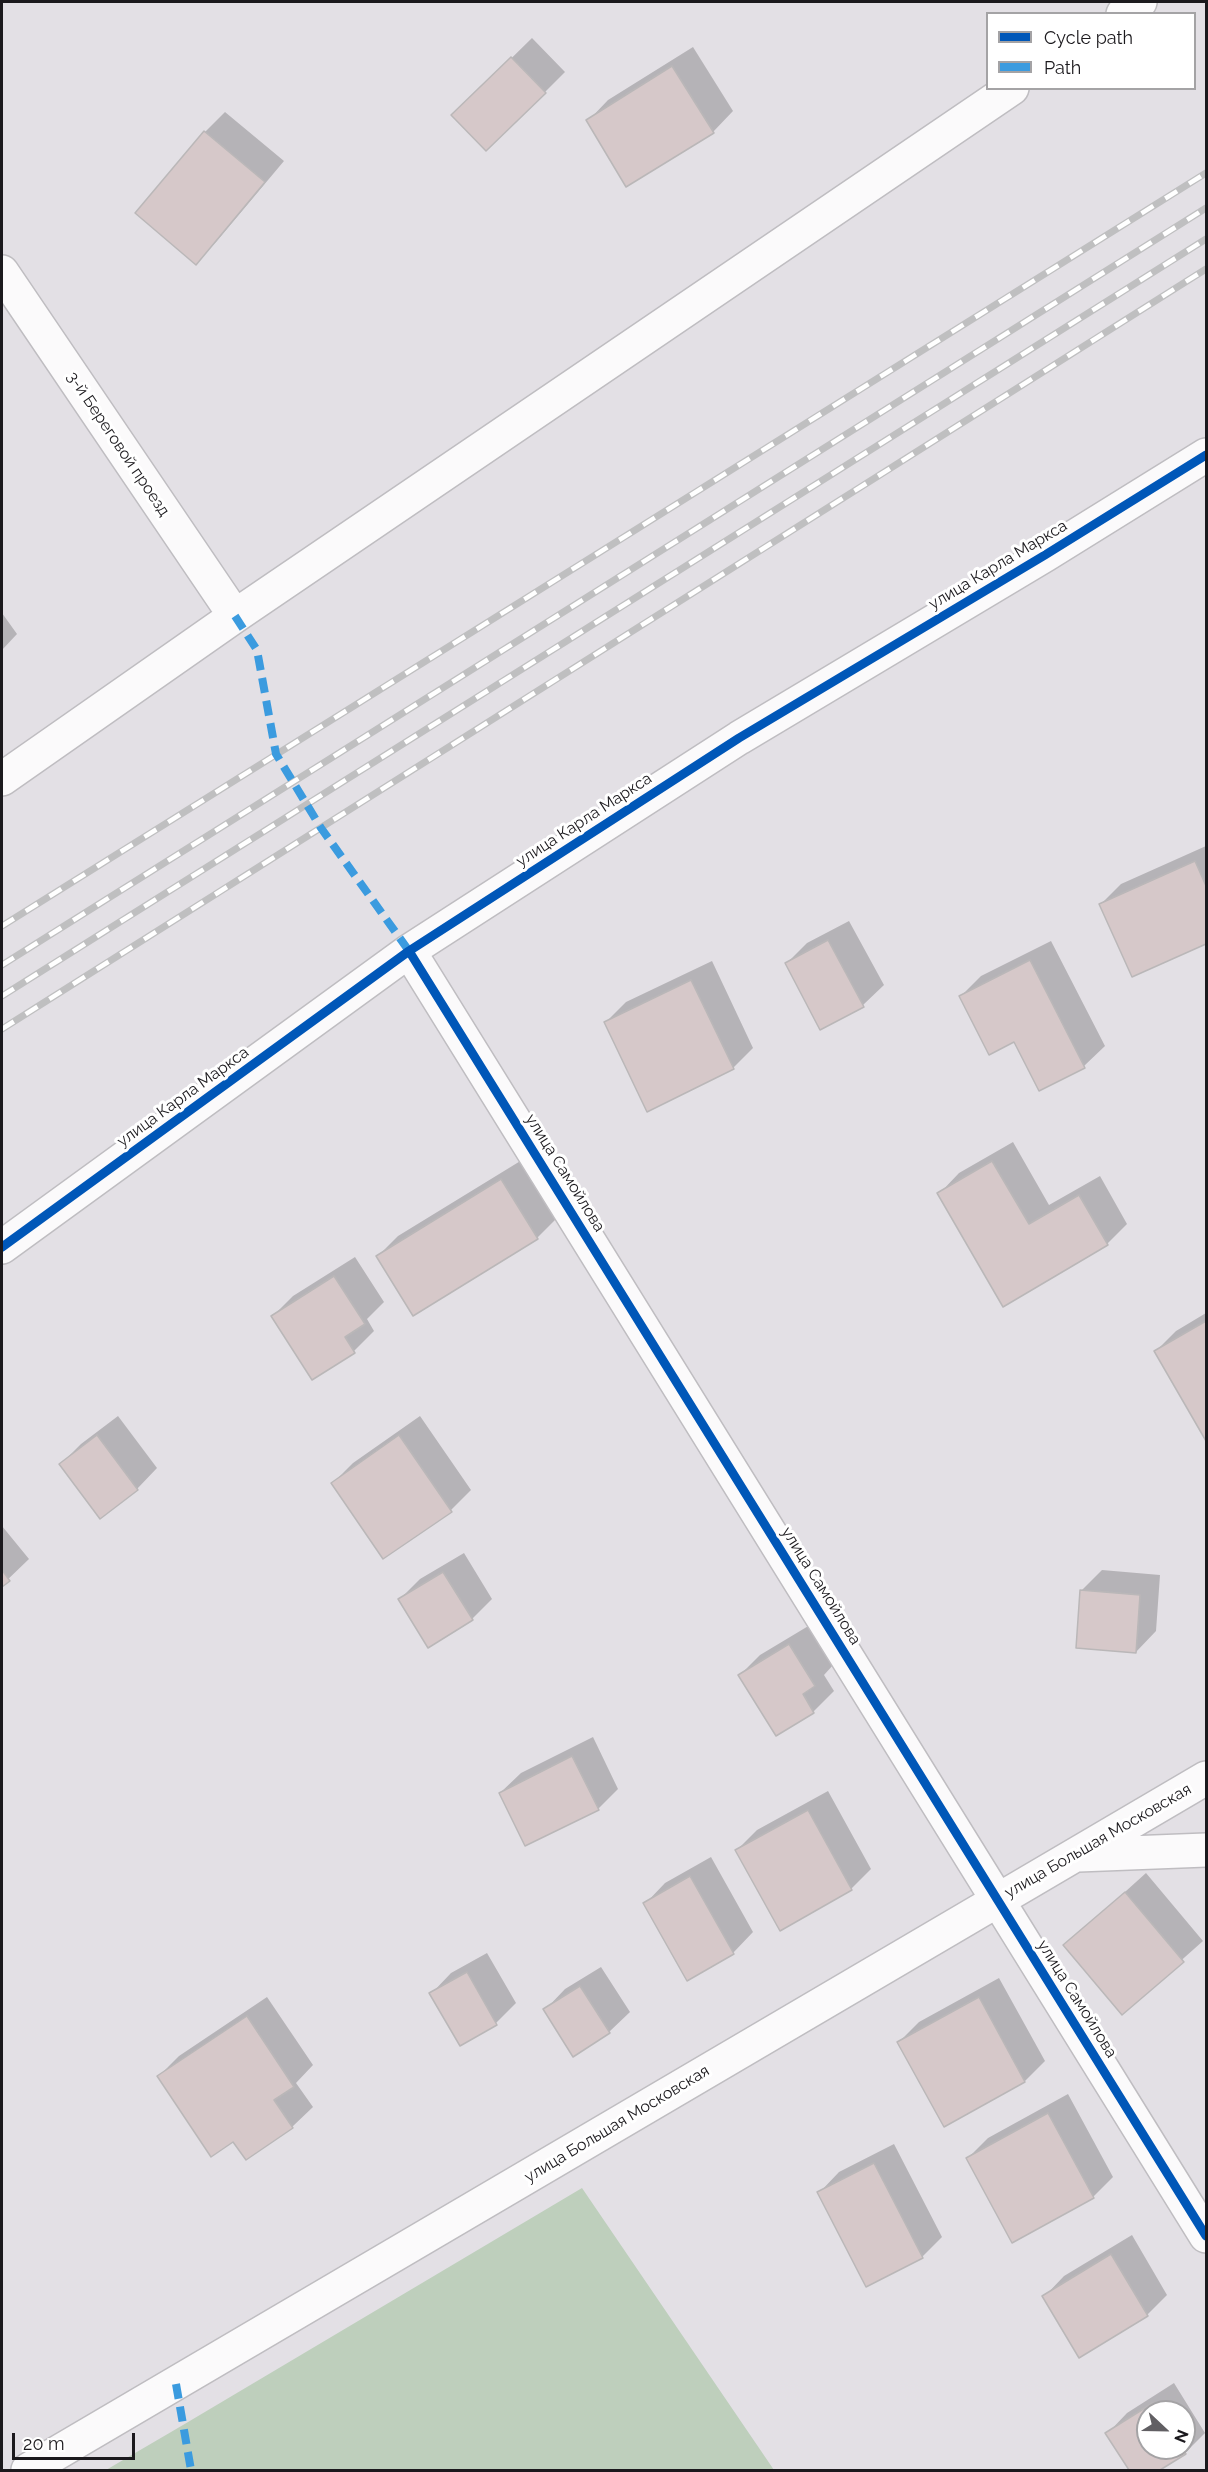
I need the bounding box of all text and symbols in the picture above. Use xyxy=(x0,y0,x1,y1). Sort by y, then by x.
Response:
legend xyxy=(986,12,1196,90)
text: Cycle path xyxy=(1044,27,1133,48)
text: Path xyxy=(1044,57,1081,78)
street label: 3-й Береговой проезд xyxy=(62,368,174,520)
street label: улица Карла Маркса xyxy=(925,516,1071,614)
street label: улица Карла Маркса xyxy=(513,769,655,871)
street label: улица Карла Маркса xyxy=(113,1043,253,1151)
street label: улица Самойлова xyxy=(521,1111,609,1235)
street label: улица Самойлова xyxy=(777,1524,865,1648)
street label: улица Большая Московская xyxy=(1001,1780,1195,1902)
street label: улица Самойлова xyxy=(1033,1937,1121,2061)
street label: улица Большая Московская xyxy=(521,2061,713,2187)
north arrow xyxy=(1136,2400,1196,2460)
scale bar xyxy=(15,2421,138,2459)
text: N xyxy=(1170,2427,1192,2445)
text: 20 m xyxy=(23,2433,65,2454)

